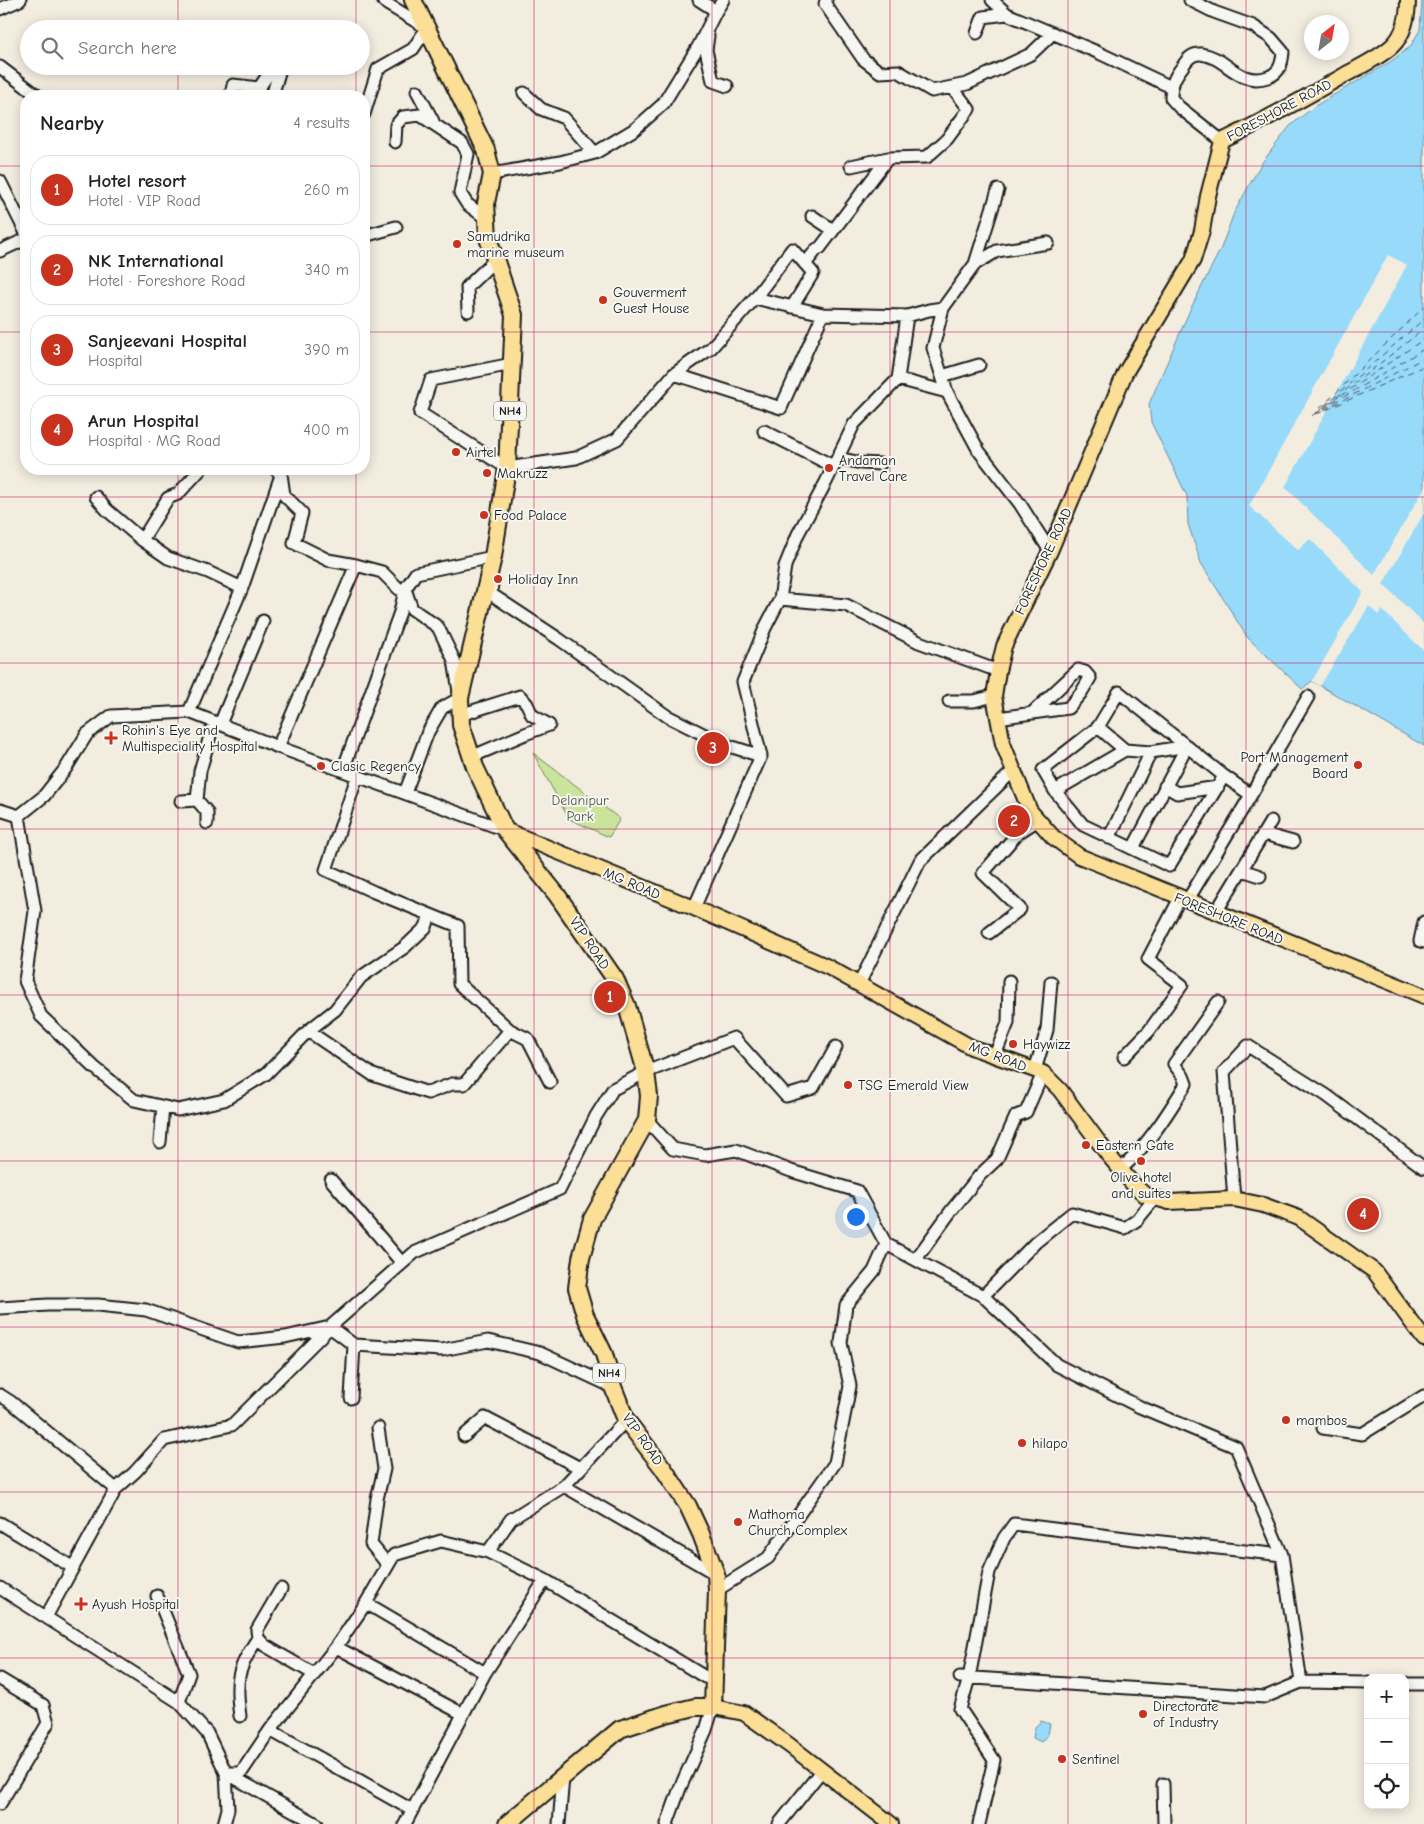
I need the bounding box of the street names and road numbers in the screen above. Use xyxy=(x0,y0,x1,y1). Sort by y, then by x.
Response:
street label: FORESHORE ROAD xyxy=(1224,76,1335,145)
road number: NH4 xyxy=(494,402,526,421)
street label: FORESHORE ROAD xyxy=(1011,505,1076,617)
street label: MG ROAD xyxy=(601,864,663,903)
street label: FORESHORE ROAD xyxy=(1172,889,1286,948)
street label: VIP ROAD xyxy=(566,914,613,973)
street label: MG ROAD xyxy=(966,1038,1029,1075)
road number: NH4 xyxy=(593,1364,625,1382)
street label: VIP ROAD xyxy=(618,1410,667,1469)

